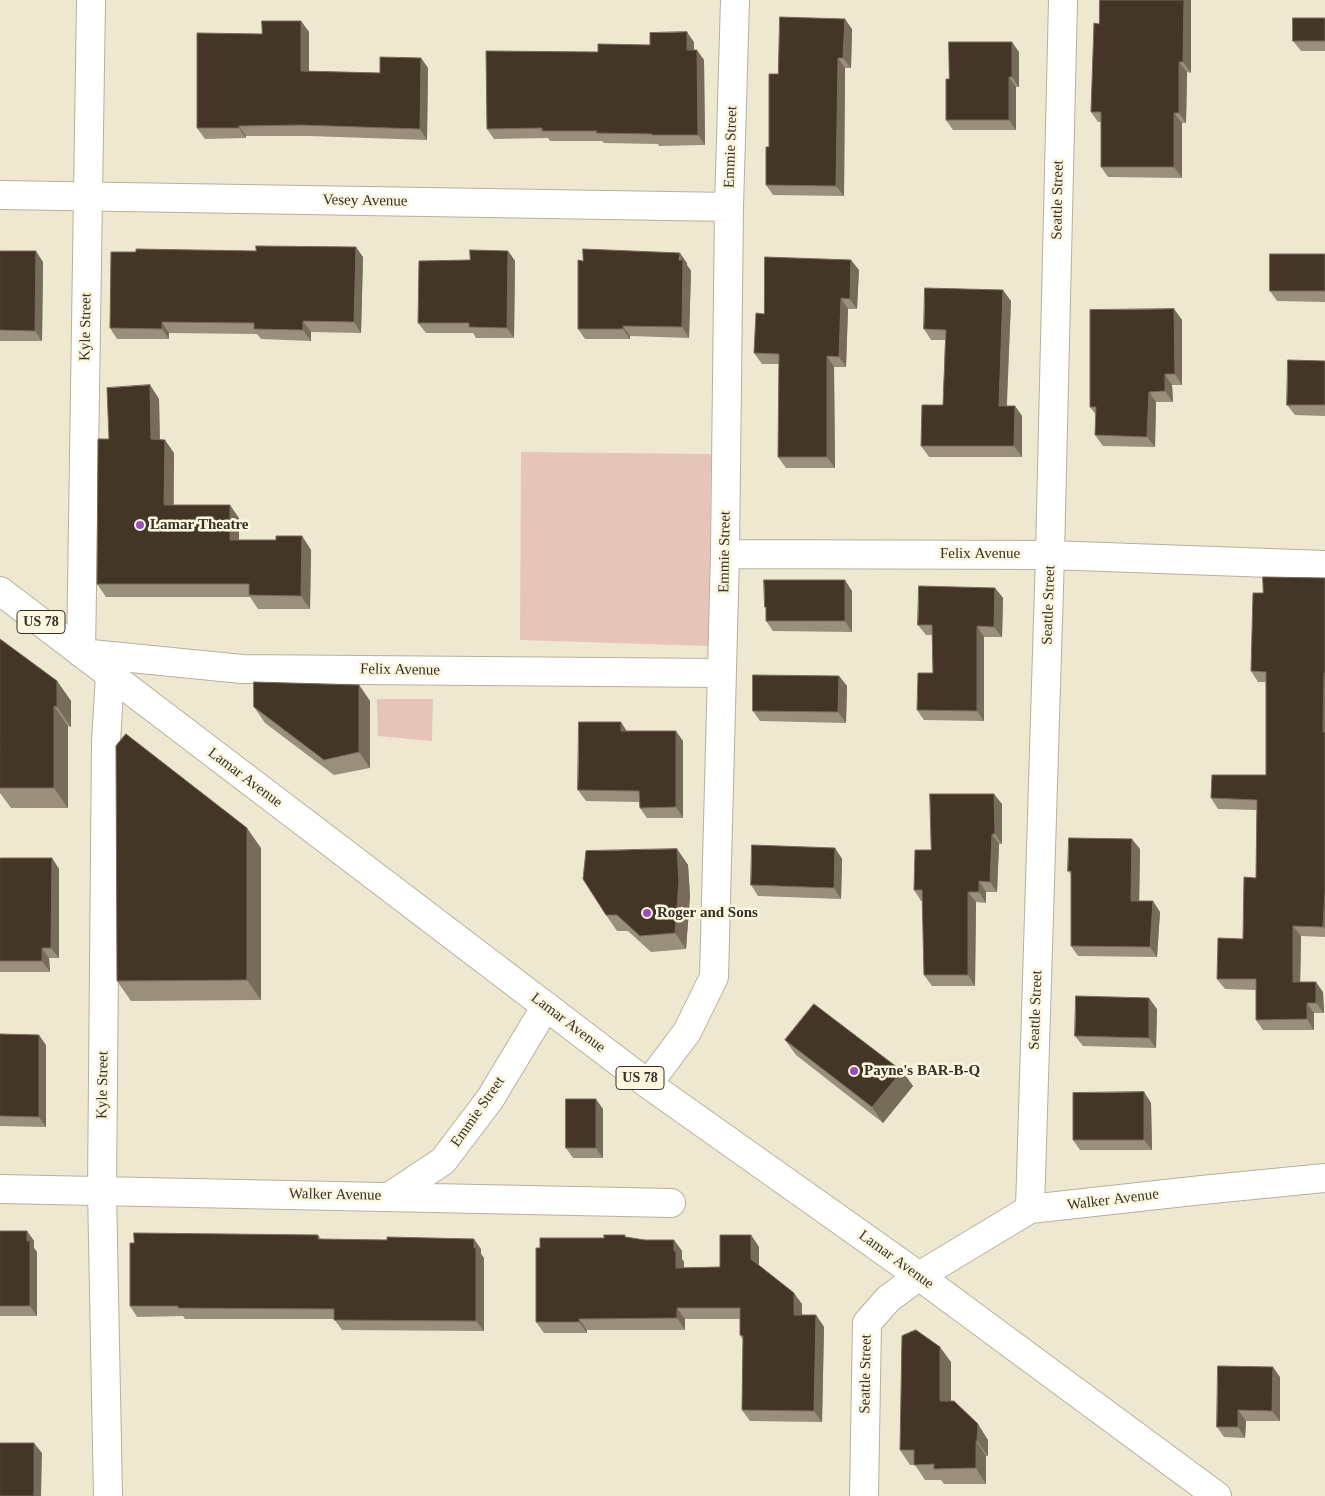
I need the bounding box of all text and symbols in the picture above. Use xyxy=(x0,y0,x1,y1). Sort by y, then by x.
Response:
street label: Emmie Street xyxy=(721,106,741,188)
street label: Seattle Street xyxy=(1048,160,1068,240)
street label: Vesey Avenue xyxy=(322,191,408,211)
street label: Kyle Street xyxy=(76,293,96,361)
street label: Emmie Street xyxy=(715,511,735,593)
place label: Lamar Theatre xyxy=(150,516,248,534)
marker: Lamar Theatre xyxy=(134,519,146,531)
street label: Felix Avenue xyxy=(940,545,1020,563)
street label: Seattle Street xyxy=(1039,565,1059,645)
road number: US 78 xyxy=(17,610,65,634)
street label: Felix Avenue xyxy=(360,660,440,680)
street label: Lamar Avenue xyxy=(204,744,286,812)
place label: Roger and Sons xyxy=(657,904,758,922)
marker: Roger and Sons xyxy=(641,907,653,919)
street label: Seattle Street xyxy=(1026,970,1046,1050)
street label: Lamar Avenue xyxy=(527,989,609,1057)
street label: Kyle Street xyxy=(93,1051,113,1119)
place label: Payne's BAR-B-Q xyxy=(864,1062,980,1080)
marker: Payne's BAR-B-Q xyxy=(848,1065,860,1077)
road number: US 78 xyxy=(616,1066,664,1090)
street label: Emmie Street xyxy=(447,1073,509,1151)
street label: Walker Avenue xyxy=(289,1185,381,1205)
street label: Walker Avenue xyxy=(1066,1185,1160,1215)
street label: Lamar Avenue xyxy=(855,1227,937,1293)
street label: Seattle Street xyxy=(856,1334,876,1414)

